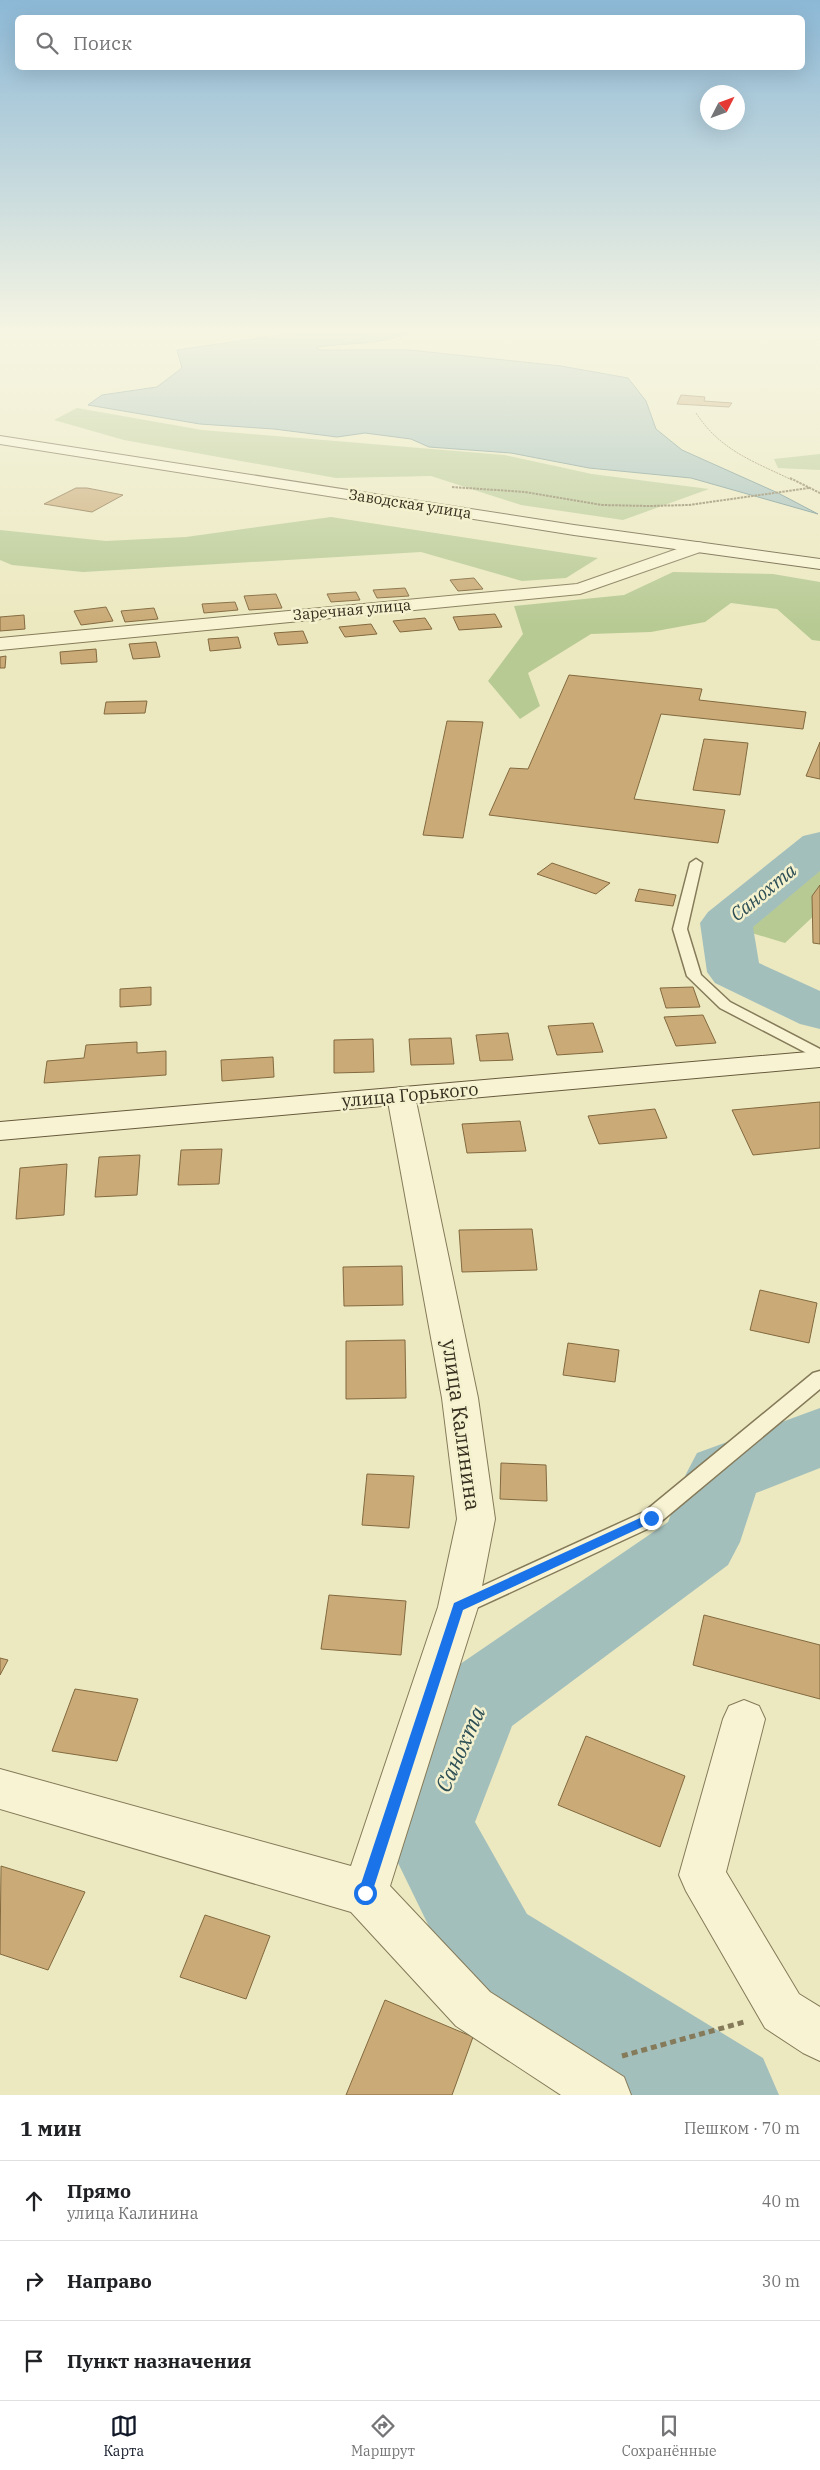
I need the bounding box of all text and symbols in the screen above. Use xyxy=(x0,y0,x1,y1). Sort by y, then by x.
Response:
search box xyxy=(15,15,805,70)
icon: search xyxy=(33,29,61,57)
text: Поиск xyxy=(73,31,132,55)
north arrow xyxy=(700,85,745,130)
street label: Заводская улица xyxy=(347,484,473,523)
street label: Заречная улица xyxy=(292,595,412,624)
water label: Санохта xyxy=(725,858,802,926)
street label: улица Горького xyxy=(341,1077,479,1112)
street label: улица Калинина xyxy=(436,1338,488,1512)
route end xyxy=(640,1507,663,1530)
water label: Санохта xyxy=(428,1701,491,1796)
route start xyxy=(354,1882,377,1905)
text: 1 мин xyxy=(20,2114,82,2142)
text: Пешком · 70 m xyxy=(684,2118,800,2138)
text: Прямо xyxy=(67,2179,131,2203)
icon: ahead xyxy=(20,2187,48,2215)
text: 40 m xyxy=(762,2191,800,2211)
text: улица Калинина xyxy=(67,2203,198,2223)
icon: right xyxy=(20,2267,48,2295)
text: Направо xyxy=(67,2269,152,2293)
text: 30 m xyxy=(762,2271,800,2291)
icon: arrive xyxy=(20,2347,48,2375)
text: Пункт назначения xyxy=(67,2349,251,2373)
tab: Карта xyxy=(103,2412,144,2460)
tab: Маршрут xyxy=(351,2412,415,2460)
tab: Сохранённые xyxy=(622,2412,717,2460)

